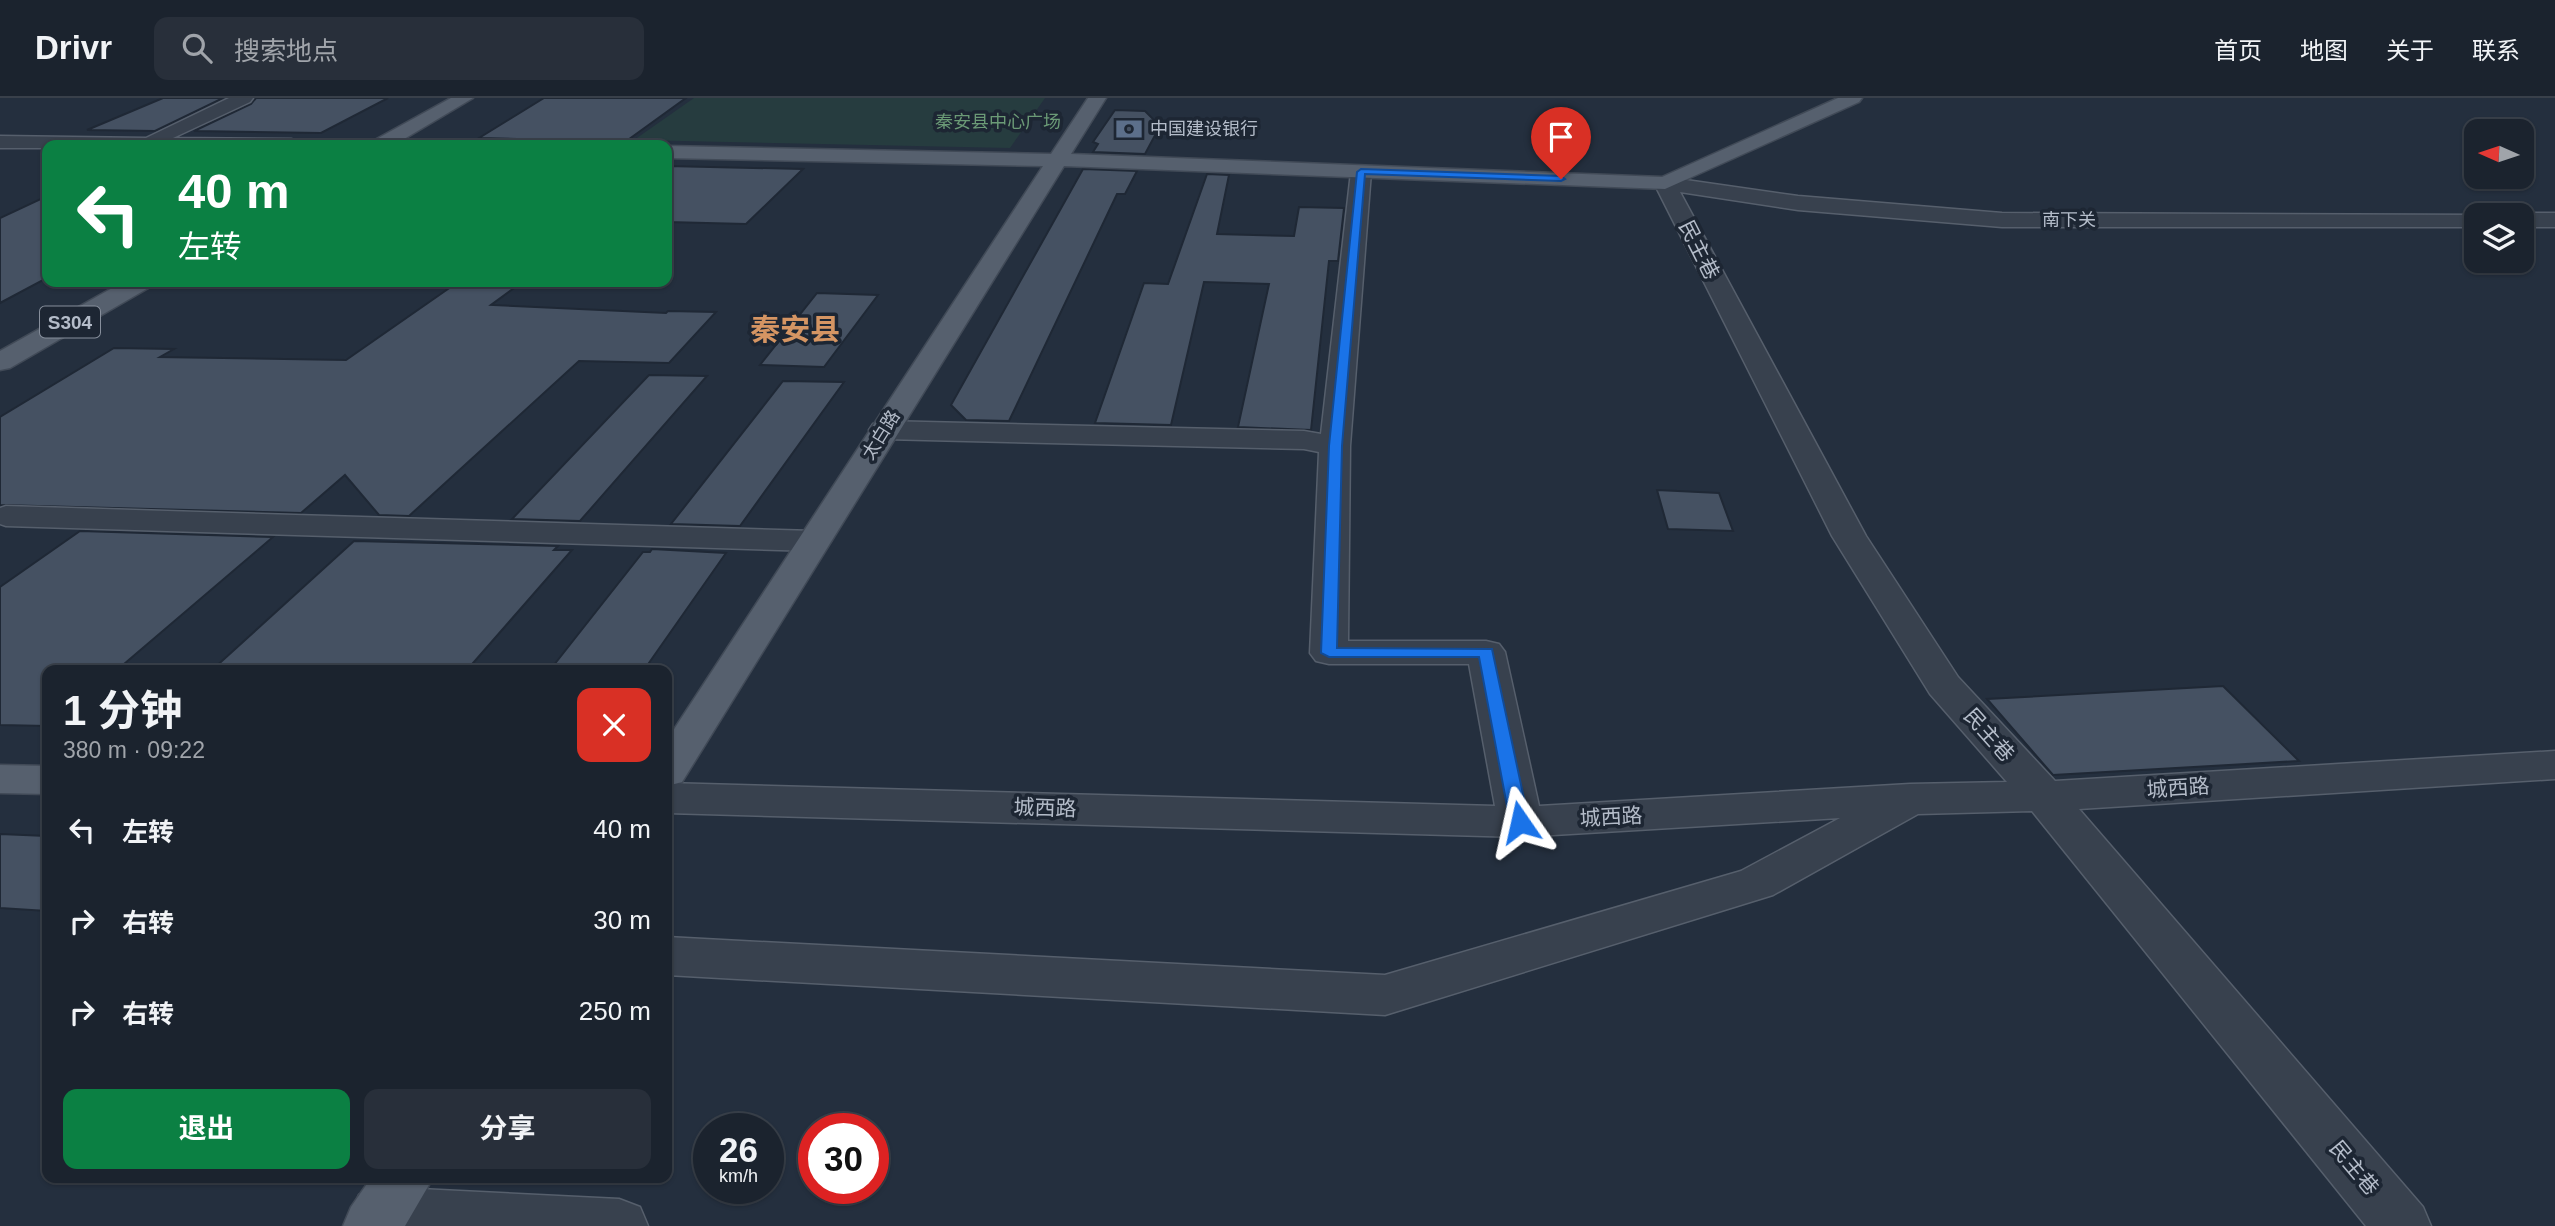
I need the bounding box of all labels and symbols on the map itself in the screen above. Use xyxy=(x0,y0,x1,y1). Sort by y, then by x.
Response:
pin xyxy=(1531,107,1591,179)
park label: 秦安县中心广场 xyxy=(935,112,1061,132)
bank icon: 中国建设银行 xyxy=(1114,114,1144,144)
place label: 中国建设银行 xyxy=(1150,119,1258,139)
north arrow xyxy=(2464,119,2534,189)
street label: 南下关 xyxy=(2042,210,2096,230)
street label: 民主巷 xyxy=(1675,216,1724,283)
road number: S304 xyxy=(40,306,100,338)
district label: 秦安县 xyxy=(750,313,840,346)
street label: 太白路 xyxy=(858,407,904,463)
street label: 民主巷 xyxy=(1960,704,2019,766)
street label: 城西路 xyxy=(2146,774,2210,801)
position arrow xyxy=(1483,785,1557,859)
street label: 城西路 xyxy=(1013,795,1077,820)
street label: 城西路 xyxy=(1579,803,1643,830)
speed limit sign: 30 xyxy=(798,1113,889,1204)
street label: 民主巷 xyxy=(2325,1136,2383,1199)

